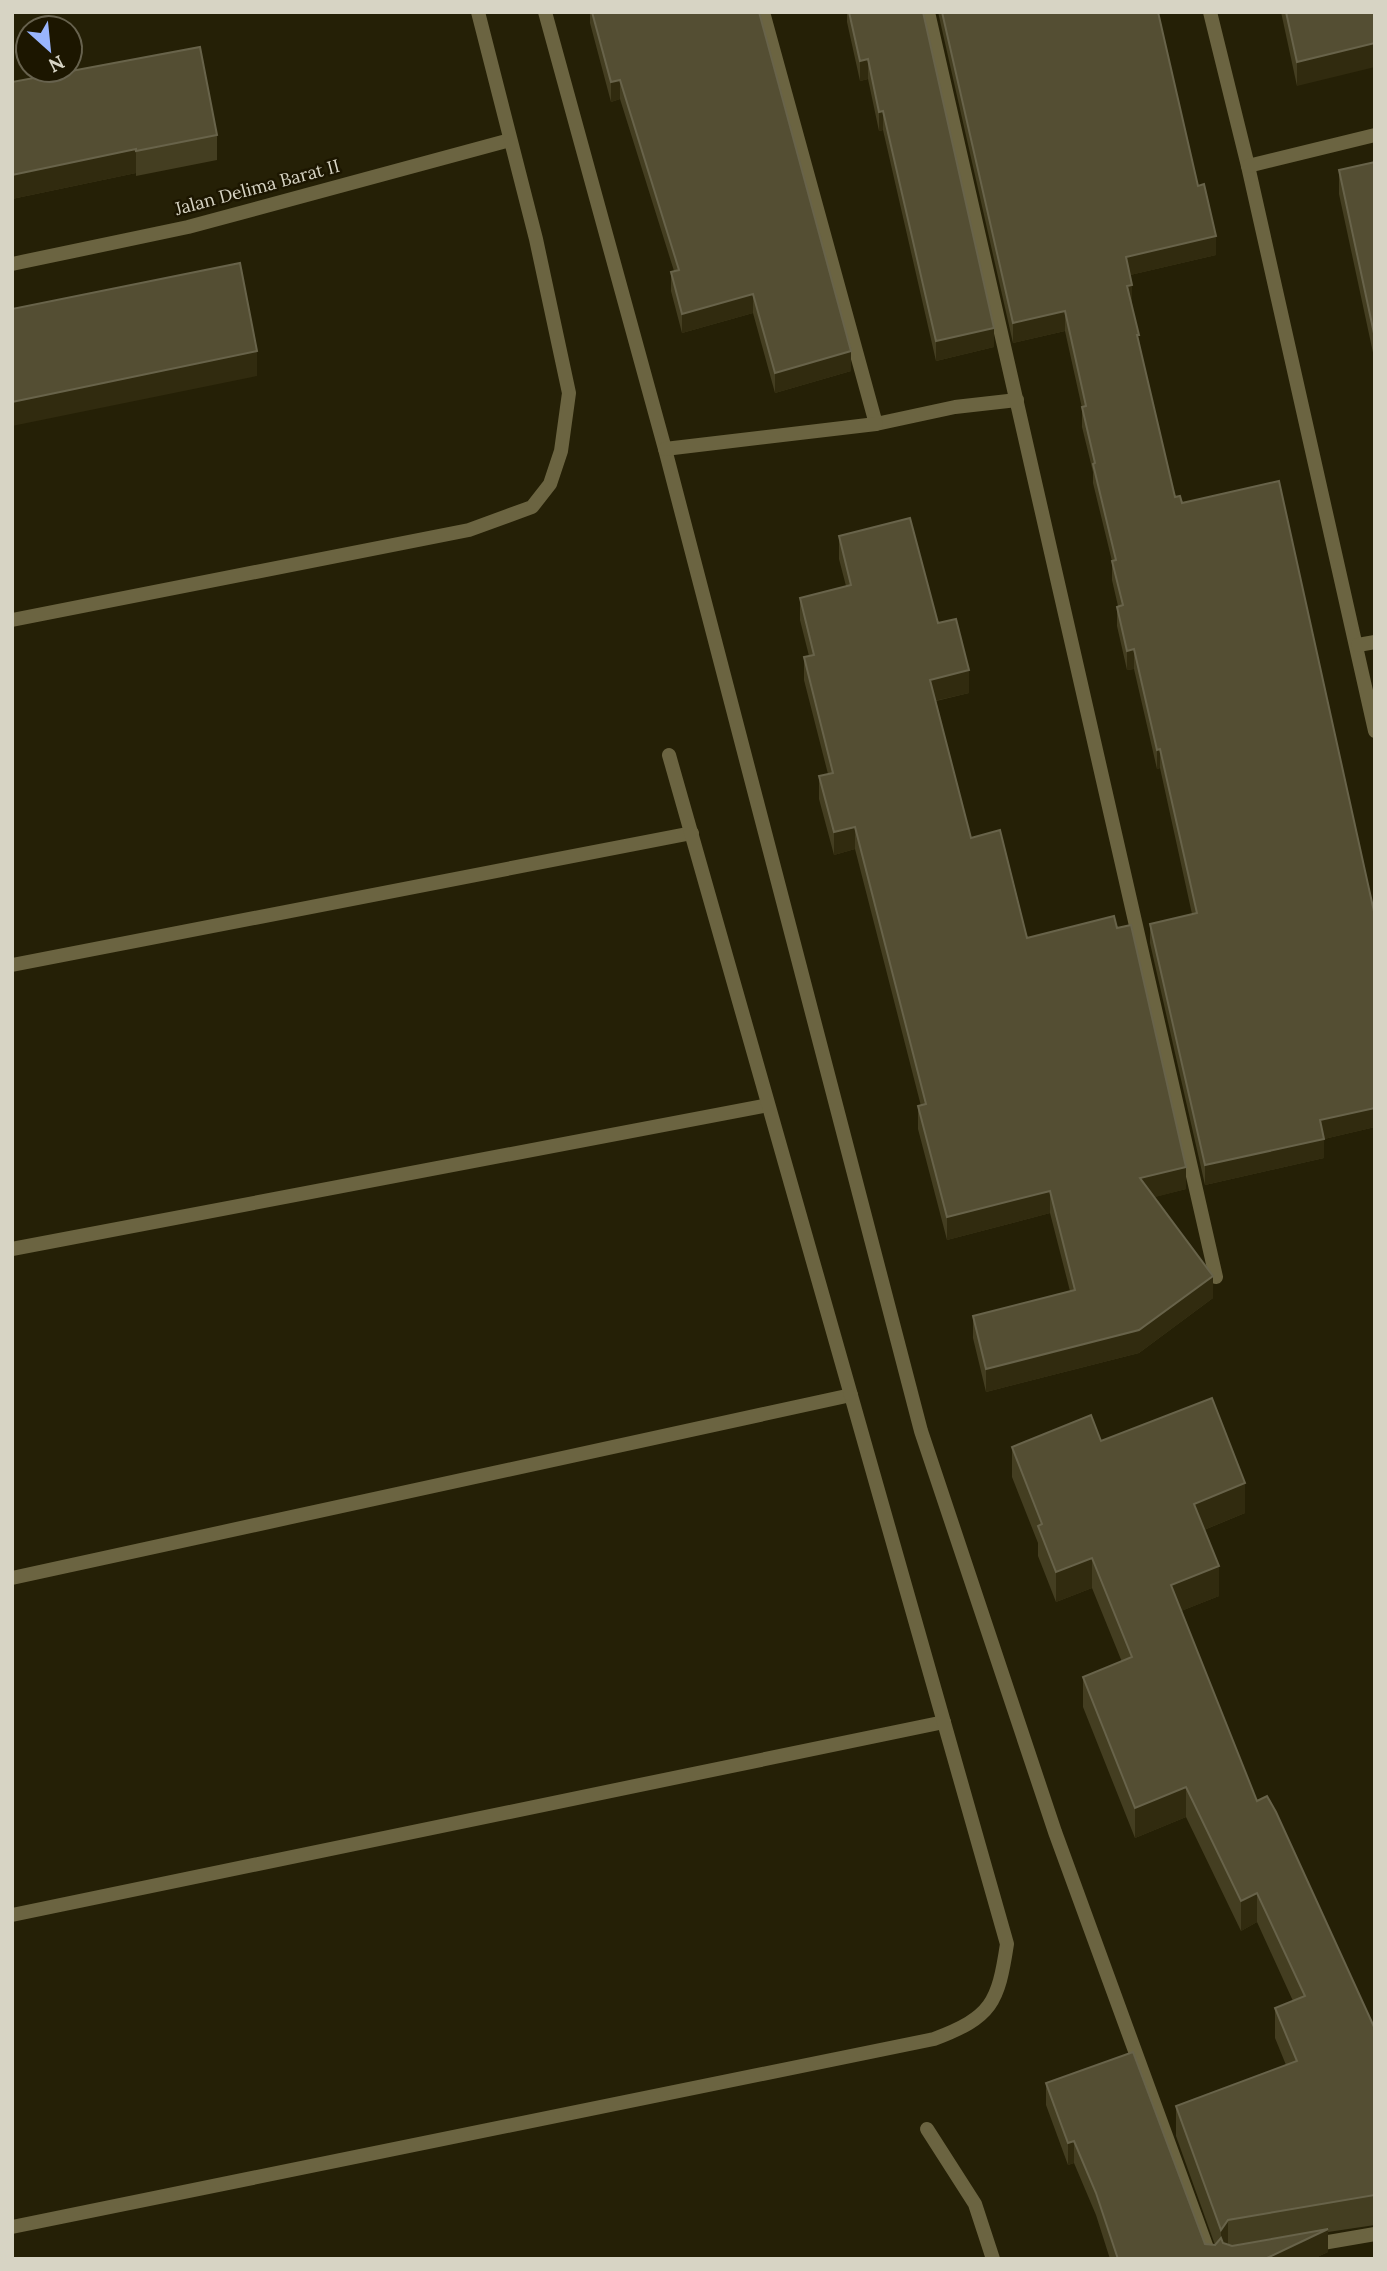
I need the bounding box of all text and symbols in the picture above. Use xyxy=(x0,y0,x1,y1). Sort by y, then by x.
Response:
north arrow xyxy=(14,14,84,84)
text: N xyxy=(44,50,69,78)
street label: Jalan Delima Barat II xyxy=(171,154,342,220)

